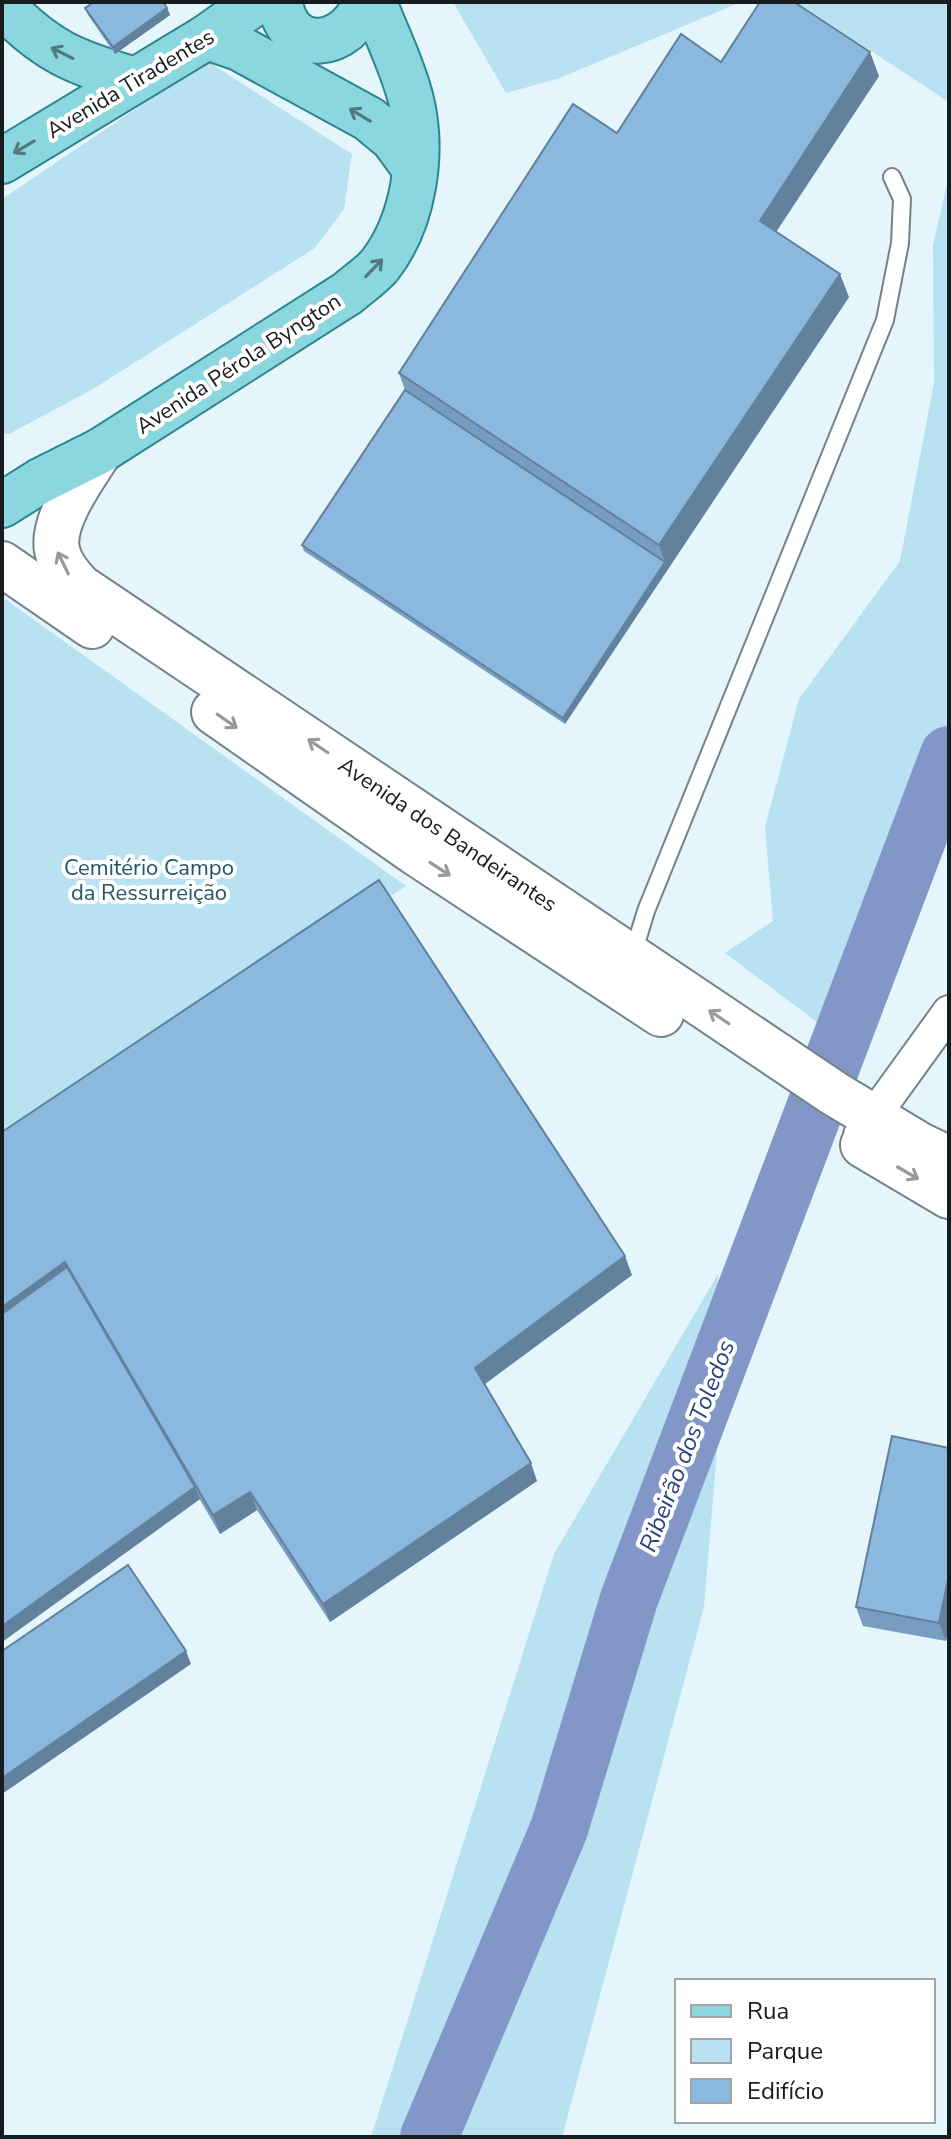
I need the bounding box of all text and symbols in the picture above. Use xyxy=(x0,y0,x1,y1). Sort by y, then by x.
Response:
street label: Avenida Tiradentes xyxy=(41,22,220,146)
one-way arrow xyxy=(51,45,74,61)
one-way arrow xyxy=(349,107,372,123)
one-way arrow xyxy=(13,140,36,156)
one-way arrow xyxy=(365,258,384,278)
street label: Avenida Pérola Byngton xyxy=(130,286,347,441)
one-way arrow xyxy=(55,552,70,576)
one-way arrow xyxy=(216,712,237,729)
one-way arrow xyxy=(308,737,330,754)
street label: Avenida dos Bandeirantes xyxy=(332,750,563,919)
park label: Cemitério Campo da Ressurreição xyxy=(64,853,234,908)
one-way arrow xyxy=(429,861,451,877)
one-way arrow xyxy=(709,1009,731,1025)
one-way arrow xyxy=(895,1166,919,1181)
water label: Ribeirão dos Toledos xyxy=(632,1336,742,1556)
legend xyxy=(675,1979,935,2123)
text: Rua xyxy=(747,1995,789,2027)
text: Parque xyxy=(747,2035,823,2067)
text: Edifício xyxy=(747,2075,824,2107)

